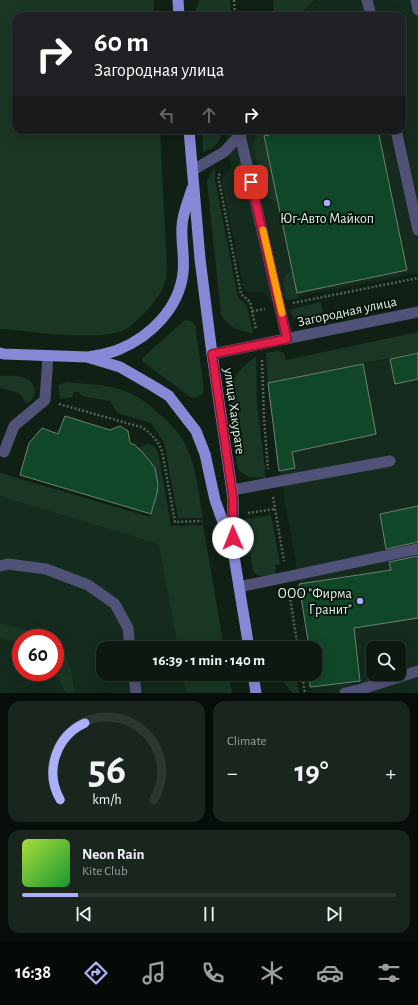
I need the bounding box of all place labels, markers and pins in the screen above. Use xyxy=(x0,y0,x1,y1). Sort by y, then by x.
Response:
pin xyxy=(234,165,268,199)
marker: Юг-Авто Майкоп xyxy=(322,198,332,208)
place label: Юг-Авто Майкоп xyxy=(280,212,374,226)
place label: ООО "Фирма Гранит" xyxy=(278,587,353,617)
marker: ООО "Фирма Гранит" xyxy=(355,596,365,606)

